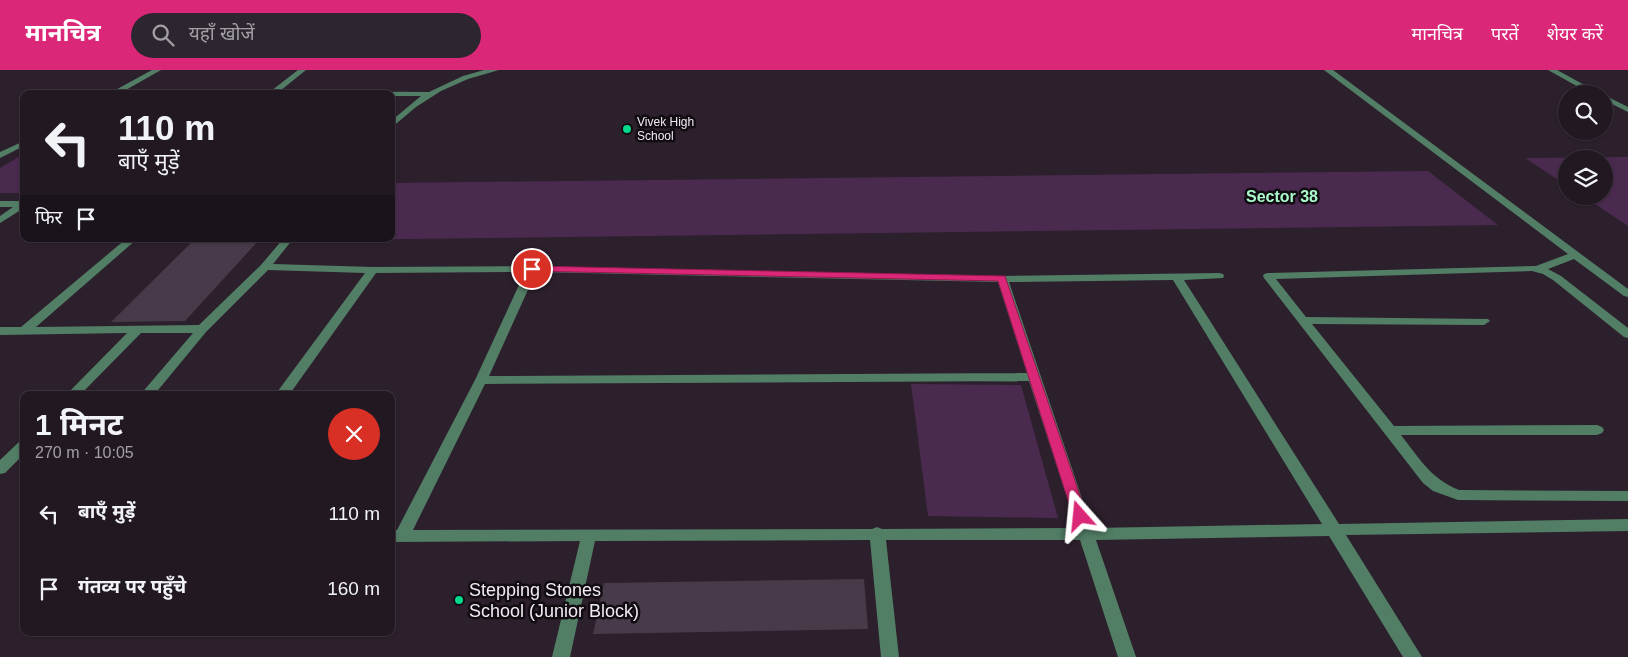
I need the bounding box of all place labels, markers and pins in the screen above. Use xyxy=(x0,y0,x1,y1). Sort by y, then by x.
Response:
place label: Vivek High School xyxy=(637,115,694,143)
marker: Vivek High School xyxy=(621,123,633,135)
pin xyxy=(511,248,553,290)
place label: Stepping Stones School (Junior Block) xyxy=(469,580,639,621)
marker: Stepping Stones School (Junior Block) xyxy=(453,594,465,606)

